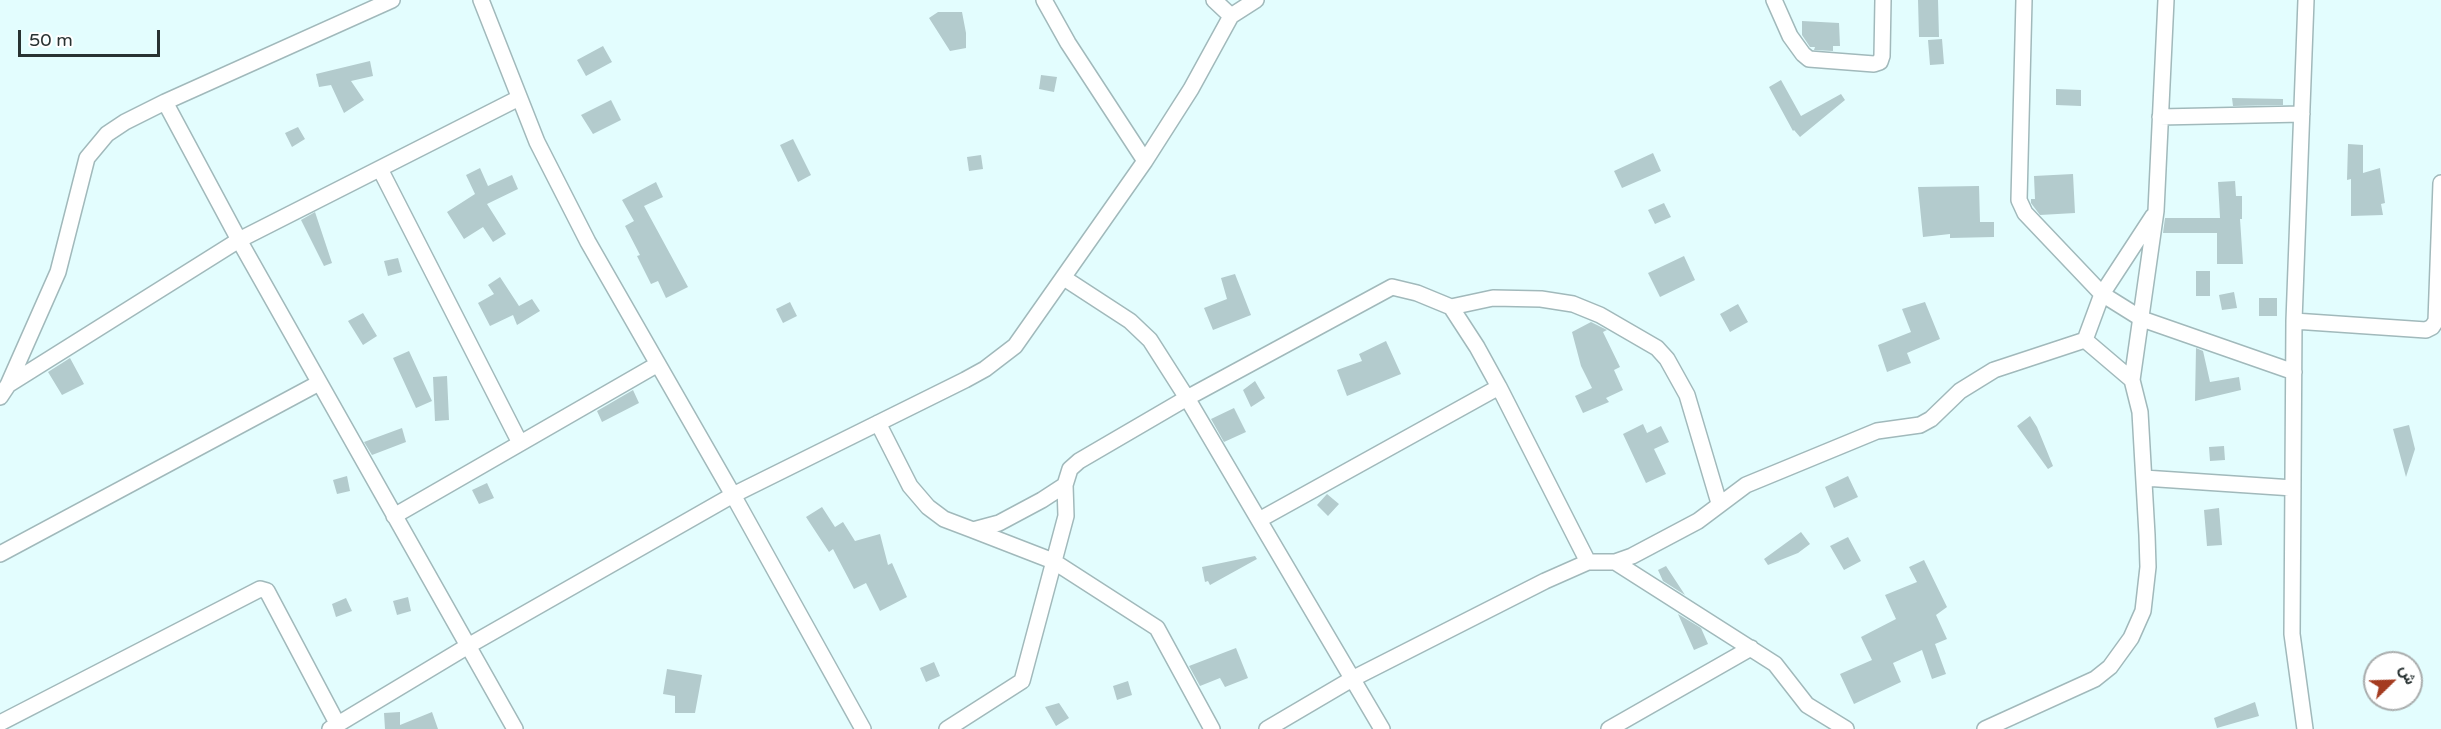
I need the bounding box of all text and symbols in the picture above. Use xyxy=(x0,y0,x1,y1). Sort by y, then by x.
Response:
scale bar xyxy=(21,18,164,56)
text: 50 m xyxy=(29,29,73,51)
north arrow xyxy=(2363,651,2423,711)
text: ش xyxy=(2395,662,2421,688)

